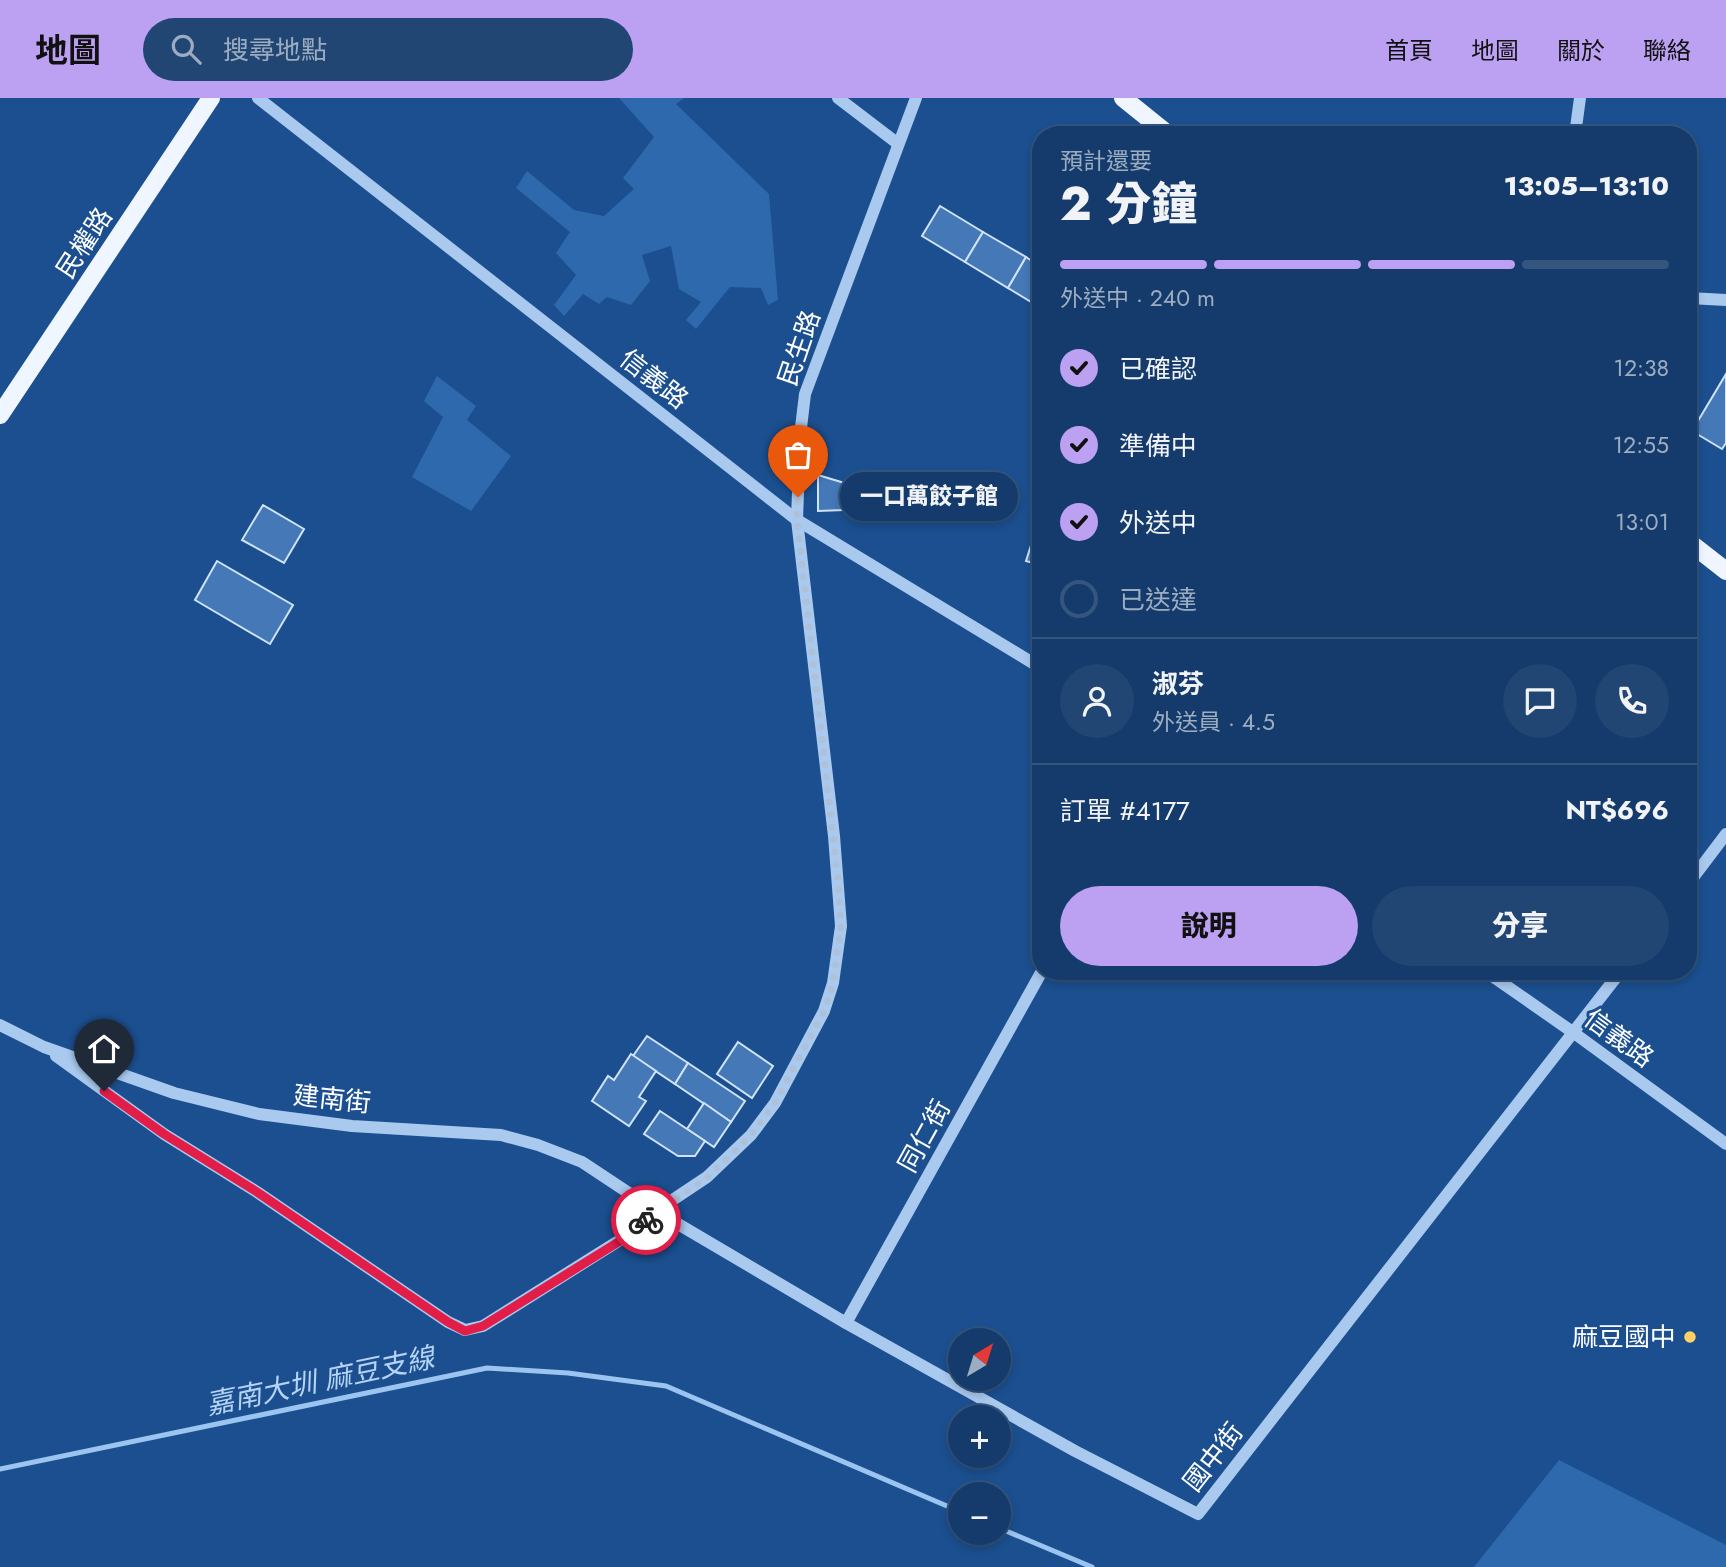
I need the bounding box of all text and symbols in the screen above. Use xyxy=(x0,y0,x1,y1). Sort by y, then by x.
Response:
search box xyxy=(143,18,633,81)
text: 地圖 xyxy=(35,27,101,74)
icon: search xyxy=(167,30,205,68)
text: 搜尋地點 xyxy=(223,31,327,69)
text: 首頁 xyxy=(1385,33,1433,68)
text: 地圖 xyxy=(1471,33,1519,68)
text: 關於 xyxy=(1557,33,1605,68)
text: 聯絡 xyxy=(1643,33,1691,68)
text: 預計還要 xyxy=(1060,144,1152,178)
text: 13:05–13:10 xyxy=(1504,167,1669,205)
text: 2 分鐘 xyxy=(1060,171,1197,237)
street label: 民權路 xyxy=(47,200,121,286)
text: 外送中 · 240 m xyxy=(1060,281,1215,315)
street label: 民生路 xyxy=(768,305,830,391)
street label: 信義路 xyxy=(612,340,696,418)
icon: check xyxy=(1060,349,1098,387)
text: 已確認 xyxy=(1119,350,1197,388)
text: 12:38 xyxy=(1614,351,1669,385)
pin xyxy=(768,425,828,497)
icon: check xyxy=(1060,426,1098,464)
text: 準備中 xyxy=(1119,427,1197,465)
text: 12:55 xyxy=(1613,428,1669,462)
icon: bag xyxy=(779,436,817,474)
callout: 一口萬餃子館 xyxy=(840,472,1018,522)
text: 一口萬餃子館 xyxy=(860,479,998,513)
icon: check xyxy=(1060,503,1098,541)
text: 外送中 xyxy=(1119,504,1197,542)
text: 13:01 xyxy=(1615,505,1669,539)
text: 已送達 xyxy=(1119,581,1197,619)
button: person xyxy=(1060,664,1134,738)
button: chat xyxy=(1503,664,1577,738)
button: phone xyxy=(1595,664,1669,738)
text: 淑芬 xyxy=(1152,665,1204,703)
text: 外送員 · 4.5 xyxy=(1152,705,1275,739)
text: NT$696 xyxy=(1565,791,1669,829)
text: 訂單 #4177 xyxy=(1060,792,1190,830)
button: 說明 xyxy=(1060,886,1358,966)
button: 分享 xyxy=(1372,886,1669,966)
street label: 信義路 xyxy=(1576,1000,1662,1076)
pin xyxy=(74,1019,134,1091)
icon: home xyxy=(85,1030,123,1068)
street label: 建南街 xyxy=(291,1076,373,1122)
street label: 同仁街 xyxy=(888,1093,960,1179)
courier xyxy=(611,1185,681,1255)
icon: bike xyxy=(627,1201,665,1239)
place label: 麻豆國中 xyxy=(1572,1318,1676,1356)
north arrow xyxy=(948,1328,1012,1391)
map controls xyxy=(948,1328,1011,1545)
marker: 麻豆國中 xyxy=(1682,1329,1698,1345)
water label: 嘉南大圳 麻豆支線 xyxy=(202,1336,441,1425)
button: + xyxy=(948,1405,1011,1468)
street label: 國中街 xyxy=(1174,1415,1252,1499)
button: − xyxy=(948,1482,1011,1545)

